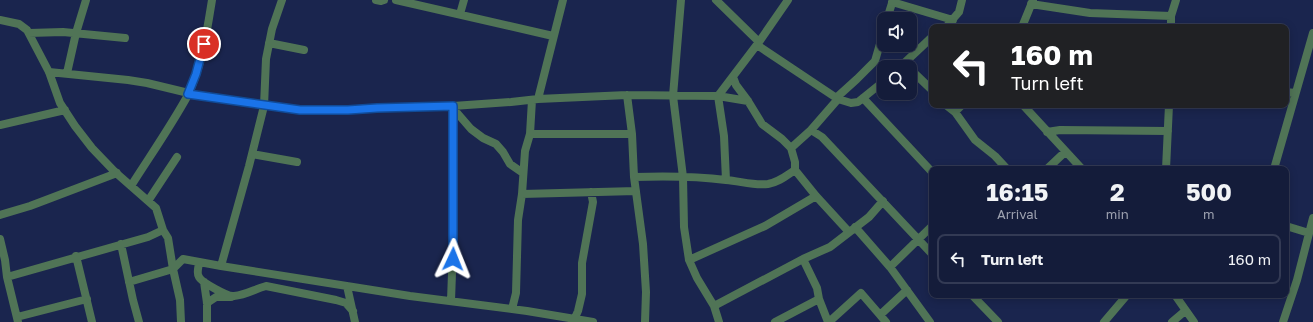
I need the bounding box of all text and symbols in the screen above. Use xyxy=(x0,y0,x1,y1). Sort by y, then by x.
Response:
map controls xyxy=(877,12,917,100)
button: sound xyxy=(877,12,917,52)
pin xyxy=(187,27,221,61)
icon: arrive xyxy=(193,33,215,55)
text: 160 m xyxy=(1011,38,1093,71)
icon: left xyxy=(945,40,997,92)
button: search xyxy=(877,60,917,100)
text: Turn left xyxy=(1011,72,1084,94)
text: 16:15 xyxy=(986,177,1049,206)
text: 2 xyxy=(1110,177,1125,206)
text: 500 xyxy=(1186,177,1232,206)
text: Arrival xyxy=(997,206,1038,222)
text: min xyxy=(1106,206,1129,222)
text: m xyxy=(1203,206,1215,222)
position arrow xyxy=(432,238,474,280)
icon: left xyxy=(947,248,969,270)
text: Turn left xyxy=(981,250,1043,268)
text: 160 m xyxy=(1228,250,1271,268)

